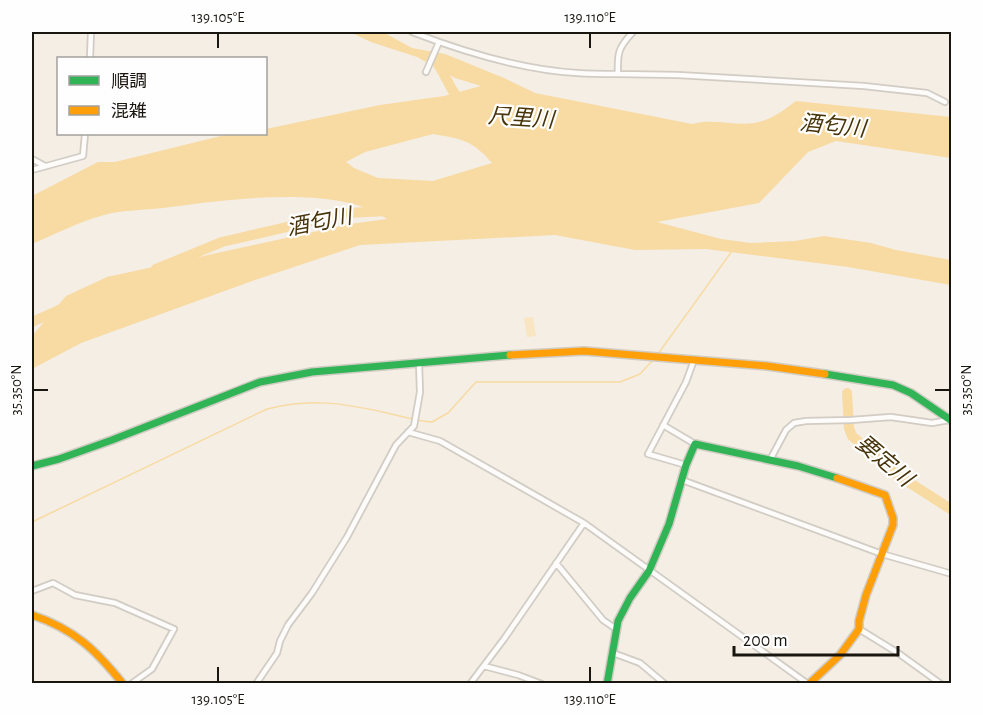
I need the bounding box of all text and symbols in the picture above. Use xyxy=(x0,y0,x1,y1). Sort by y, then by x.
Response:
text: 139.105°E xyxy=(192,10,244,25)
text: 139.110°E xyxy=(564,10,616,25)
legend xyxy=(57,57,267,135)
text: 順調 xyxy=(111,73,147,91)
text: 混雑 xyxy=(111,101,147,121)
water label: 尺里川 xyxy=(487,105,557,131)
water label: 酒匂川 xyxy=(799,111,869,141)
water label: 酒匂川 xyxy=(284,204,356,239)
text: 35.350°N xyxy=(9,365,24,415)
text: 35.350°N xyxy=(959,365,974,415)
water label: 要定川 xyxy=(852,430,919,492)
scale bar xyxy=(734,619,898,657)
text: 200 m xyxy=(743,632,788,650)
text: 139.105°E xyxy=(192,692,244,707)
text: 139.110°E xyxy=(564,692,616,707)

